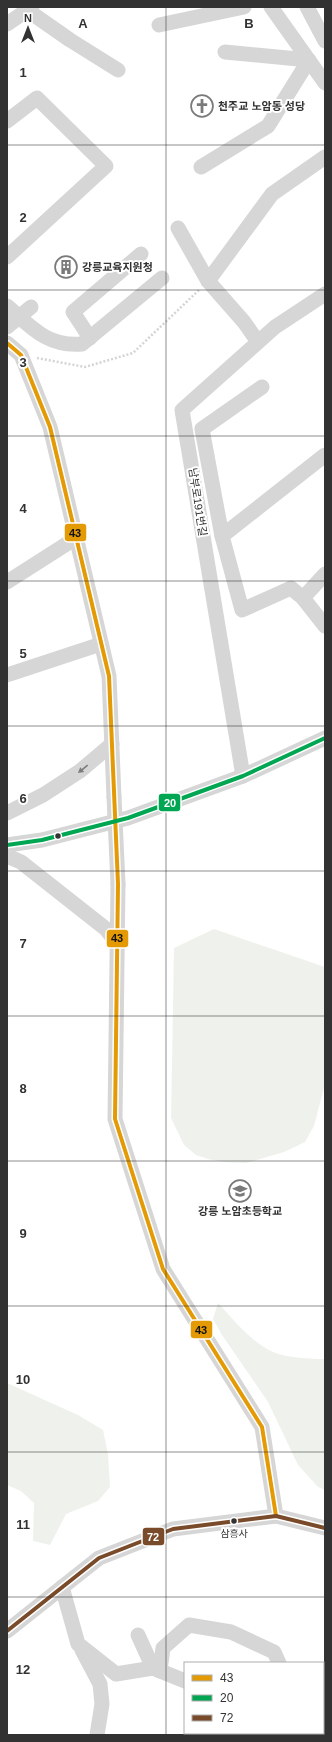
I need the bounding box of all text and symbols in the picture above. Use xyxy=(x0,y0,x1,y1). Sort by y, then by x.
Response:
north arrow xyxy=(8,8,48,48)
text: N xyxy=(24,12,32,24)
text: A xyxy=(78,16,88,31)
text: B xyxy=(244,16,254,31)
text: 1 xyxy=(19,65,27,80)
church icon: 천주교 노암동 성당 xyxy=(189,93,215,119)
place label: 천주교 노암동 성당 xyxy=(218,100,305,112)
text: 2 xyxy=(19,210,27,225)
building icon: 강릉교육지원청 xyxy=(53,254,79,280)
place label: 강릉교육지원청 xyxy=(82,261,153,273)
text: 3 xyxy=(19,355,27,370)
street label: 남부로191번길 xyxy=(187,467,209,537)
text: 4 xyxy=(19,501,27,516)
line badge: 43 xyxy=(64,523,87,542)
text: 43 xyxy=(69,527,81,539)
text: 5 xyxy=(19,646,27,661)
one-way arrow xyxy=(77,764,88,773)
text: 6 xyxy=(19,791,27,806)
line badge: 20 xyxy=(158,793,181,812)
text: 20 xyxy=(164,797,176,809)
unlabelled marker xyxy=(53,831,63,841)
line badge: 43 xyxy=(106,929,129,948)
text: 43 xyxy=(111,932,123,944)
text: 7 xyxy=(19,936,27,951)
text: 8 xyxy=(19,1081,27,1096)
school or university icon: 강릉 노암초등학교 xyxy=(227,1178,253,1204)
place label: 강릉 노암초등학교 xyxy=(198,1205,282,1217)
text: 9 xyxy=(19,1226,27,1241)
line badge: 43 xyxy=(190,1320,213,1339)
text: 43 xyxy=(195,1324,207,1336)
text: 10 xyxy=(16,1372,30,1387)
marker: 삼흥사 xyxy=(229,1516,239,1526)
text: 11 xyxy=(16,1517,30,1532)
line badge: 72 xyxy=(142,1527,165,1546)
place label: 삼흥사 xyxy=(220,1528,249,1539)
text: 72 xyxy=(147,1531,159,1543)
text: 12 xyxy=(16,1662,30,1677)
legend xyxy=(184,1662,324,1734)
text: 43 xyxy=(220,1671,234,1685)
text: 20 xyxy=(220,1691,234,1705)
text: 72 xyxy=(220,1711,234,1725)

